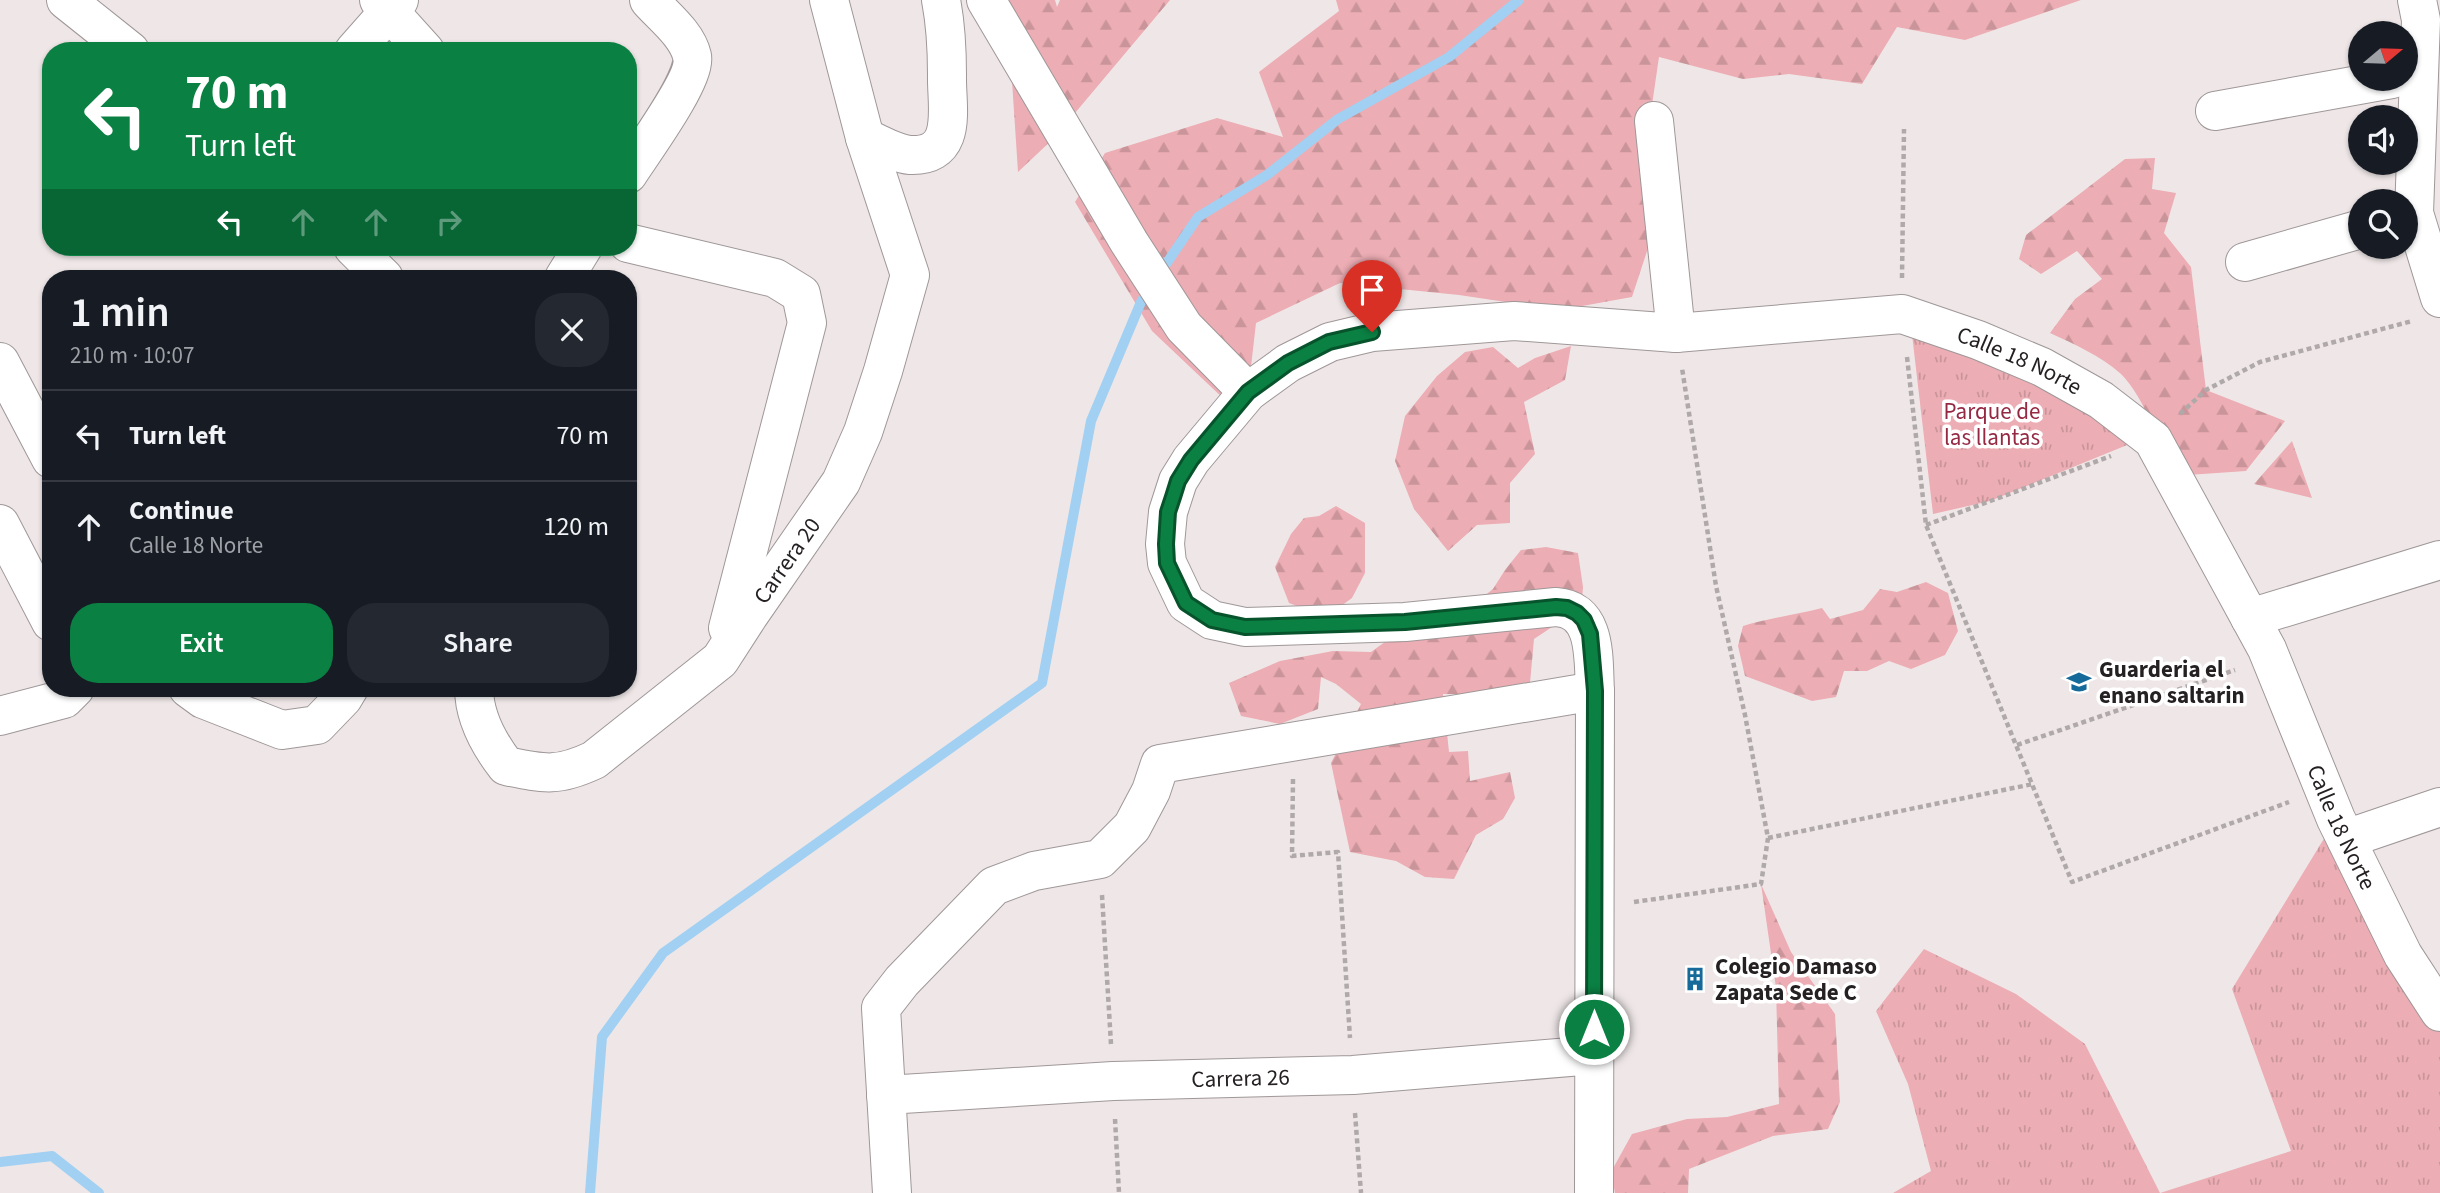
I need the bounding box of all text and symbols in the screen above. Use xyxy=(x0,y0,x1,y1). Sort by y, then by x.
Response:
north arrow xyxy=(2348,21,2418,91)
map controls xyxy=(2348,21,2418,259)
text: 70 m xyxy=(185,58,289,128)
icon: left xyxy=(70,70,161,161)
button: sound xyxy=(2348,105,2418,175)
text: Turn left xyxy=(185,123,296,169)
button: search xyxy=(2348,189,2418,259)
icon: left xyxy=(211,203,249,241)
icon: ahead xyxy=(284,203,322,241)
icon: ahead xyxy=(357,203,395,241)
icon: right xyxy=(430,203,468,241)
pin xyxy=(1342,260,1402,332)
icon: arrive xyxy=(1353,271,1391,309)
text: 1 min xyxy=(70,283,170,343)
button: close xyxy=(535,293,609,367)
street label: Calle 18 Norte xyxy=(1953,318,2088,403)
text: 210 m · 10:07 xyxy=(70,339,194,372)
park label: Parque de las llantas xyxy=(1944,395,2040,454)
icon: left xyxy=(70,417,108,455)
text: Turn left xyxy=(129,417,226,454)
text: 70 m xyxy=(556,417,609,454)
text: Continue xyxy=(129,492,234,529)
icon: ahead xyxy=(70,508,108,546)
text: 120 m xyxy=(543,508,609,545)
street label: Carrera 20 xyxy=(746,511,829,611)
text: Calle 18 Norte xyxy=(129,529,263,562)
button: Exit xyxy=(70,603,333,683)
button: Share xyxy=(347,603,609,683)
place label: Guarderia el enano saltarin xyxy=(2099,653,2245,712)
school or university icon: Guarderia el enano saltarin xyxy=(2065,668,2093,696)
street label: Calle 18 Norte xyxy=(2299,760,2384,895)
place label: Colegio Damaso Zapata Sede C xyxy=(1715,950,1877,1009)
building icon: Colegio Damaso Zapata Sede C xyxy=(1681,965,1709,993)
position arrow xyxy=(1557,992,1631,1066)
street label: Carrera 26 xyxy=(1191,1061,1290,1096)

